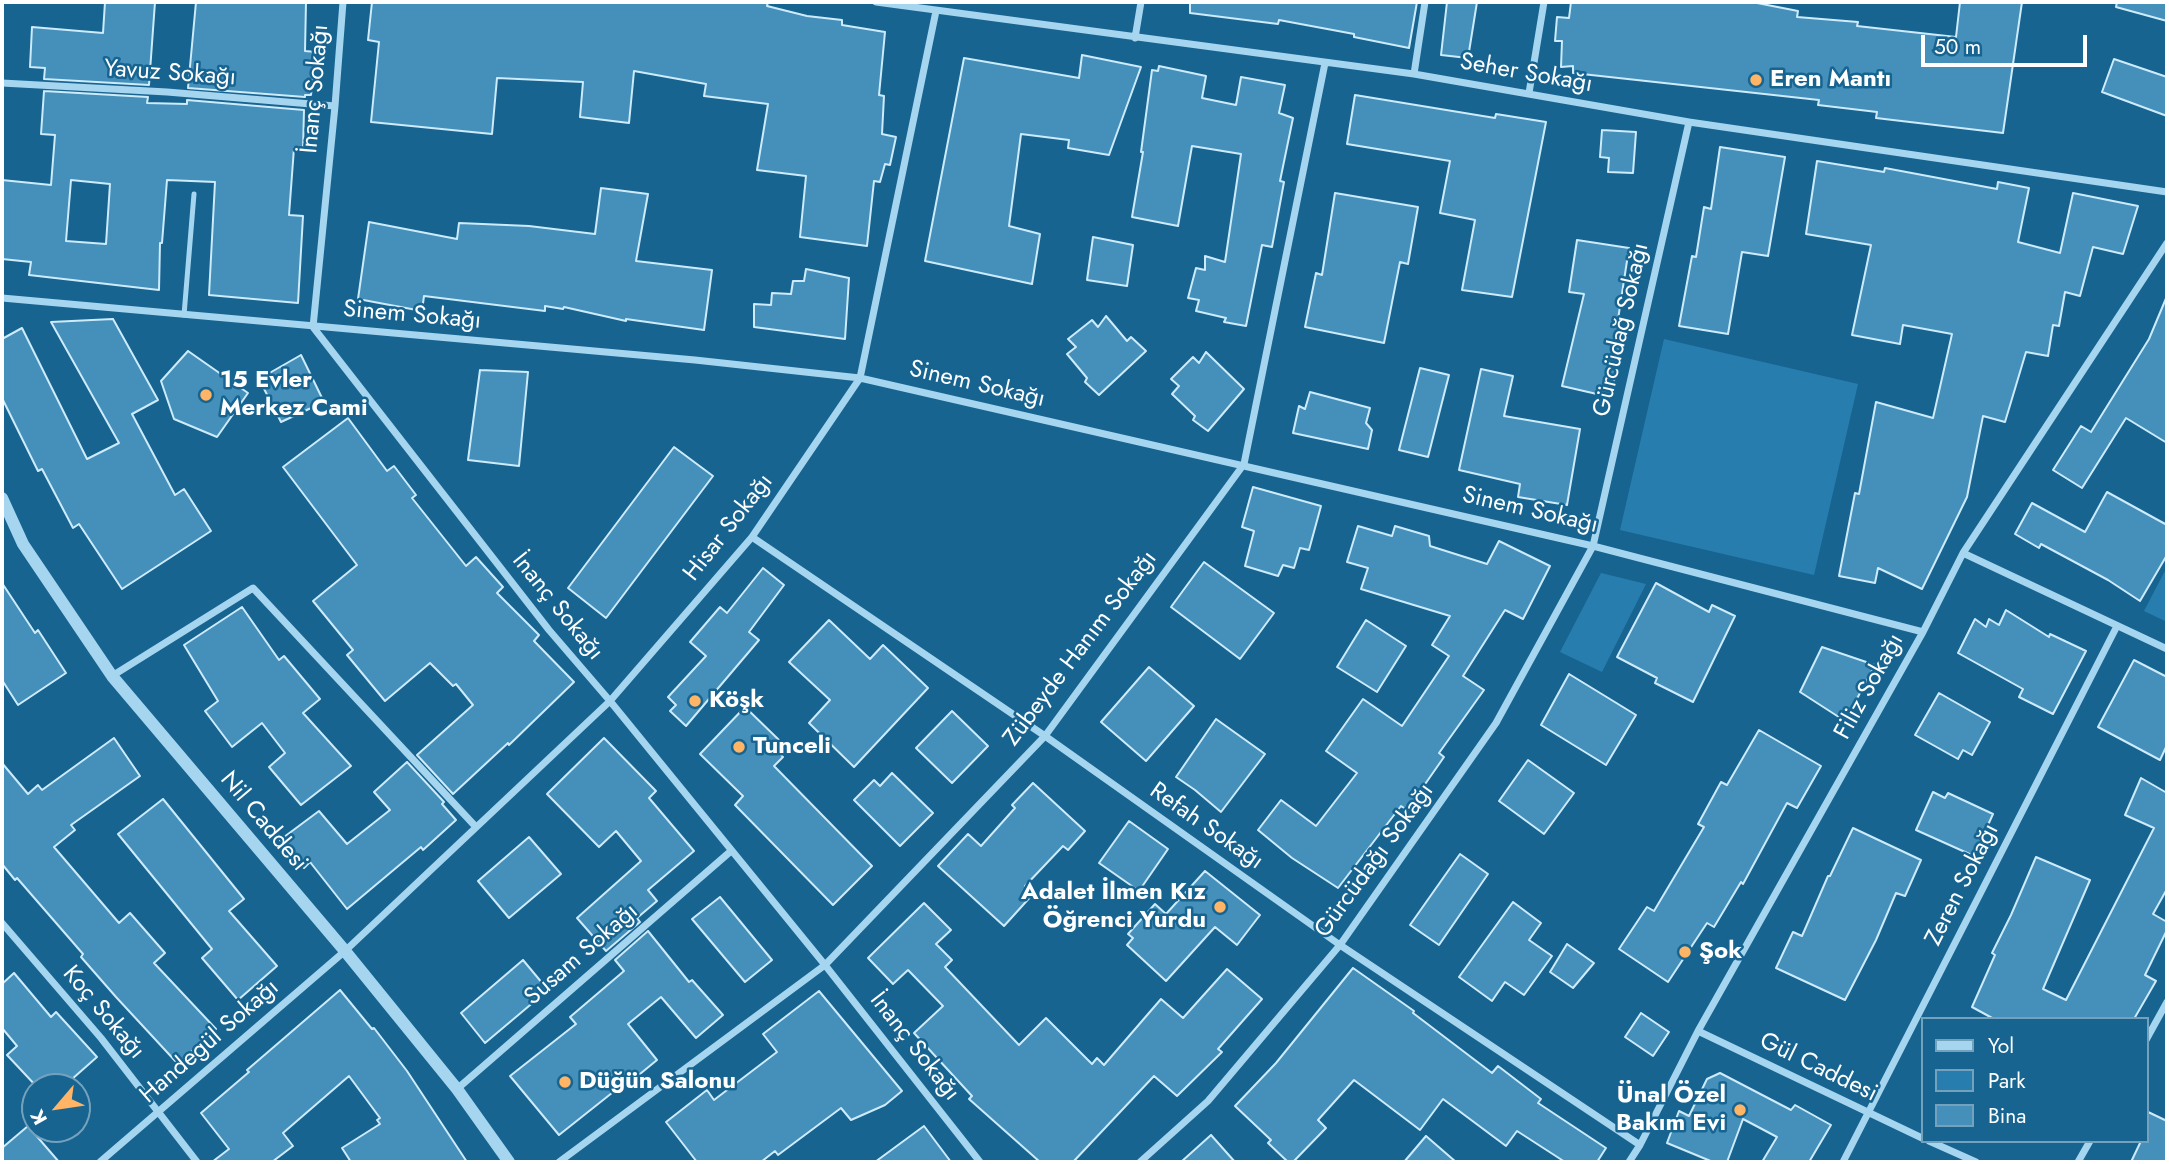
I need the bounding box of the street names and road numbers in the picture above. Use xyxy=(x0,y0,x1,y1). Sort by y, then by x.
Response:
street label: İnanç Sokağı xyxy=(296,23,336,155)
street label: Seher Sokağı xyxy=(1457,48,1595,100)
street label: Yavuz Sokağı xyxy=(103,55,237,93)
street label: Gürcüdağ Sokağı xyxy=(1588,240,1656,420)
street label: Sinem Sokağı xyxy=(342,296,482,336)
street label: Sinem Sokağı xyxy=(906,355,1048,415)
street label: Hisar Sokağı xyxy=(678,469,780,587)
street label: Sinem Sokağı xyxy=(1459,481,1601,541)
street label: Zübeyde Hanım Sokağı xyxy=(998,546,1164,752)
street label: İnanç Sokağı xyxy=(505,548,609,666)
street label: Filiz Sokağı xyxy=(1829,629,1911,745)
street label: Nil Caddesi xyxy=(213,766,313,878)
street label: Refah Sokağı xyxy=(1144,777,1268,877)
street label: Gürcüdağı Sokağı xyxy=(1309,778,1441,944)
street label: Zeren Sokağı xyxy=(1920,819,2006,951)
street label: Susam Sokağı xyxy=(519,898,645,1012)
street label: Koç Sokağı xyxy=(56,961,150,1065)
street label: Handegül Sokağı xyxy=(135,974,285,1110)
street label: İnanç Sokağı xyxy=(863,987,965,1107)
street label: Gül Caddesi xyxy=(1754,1027,1882,1109)

